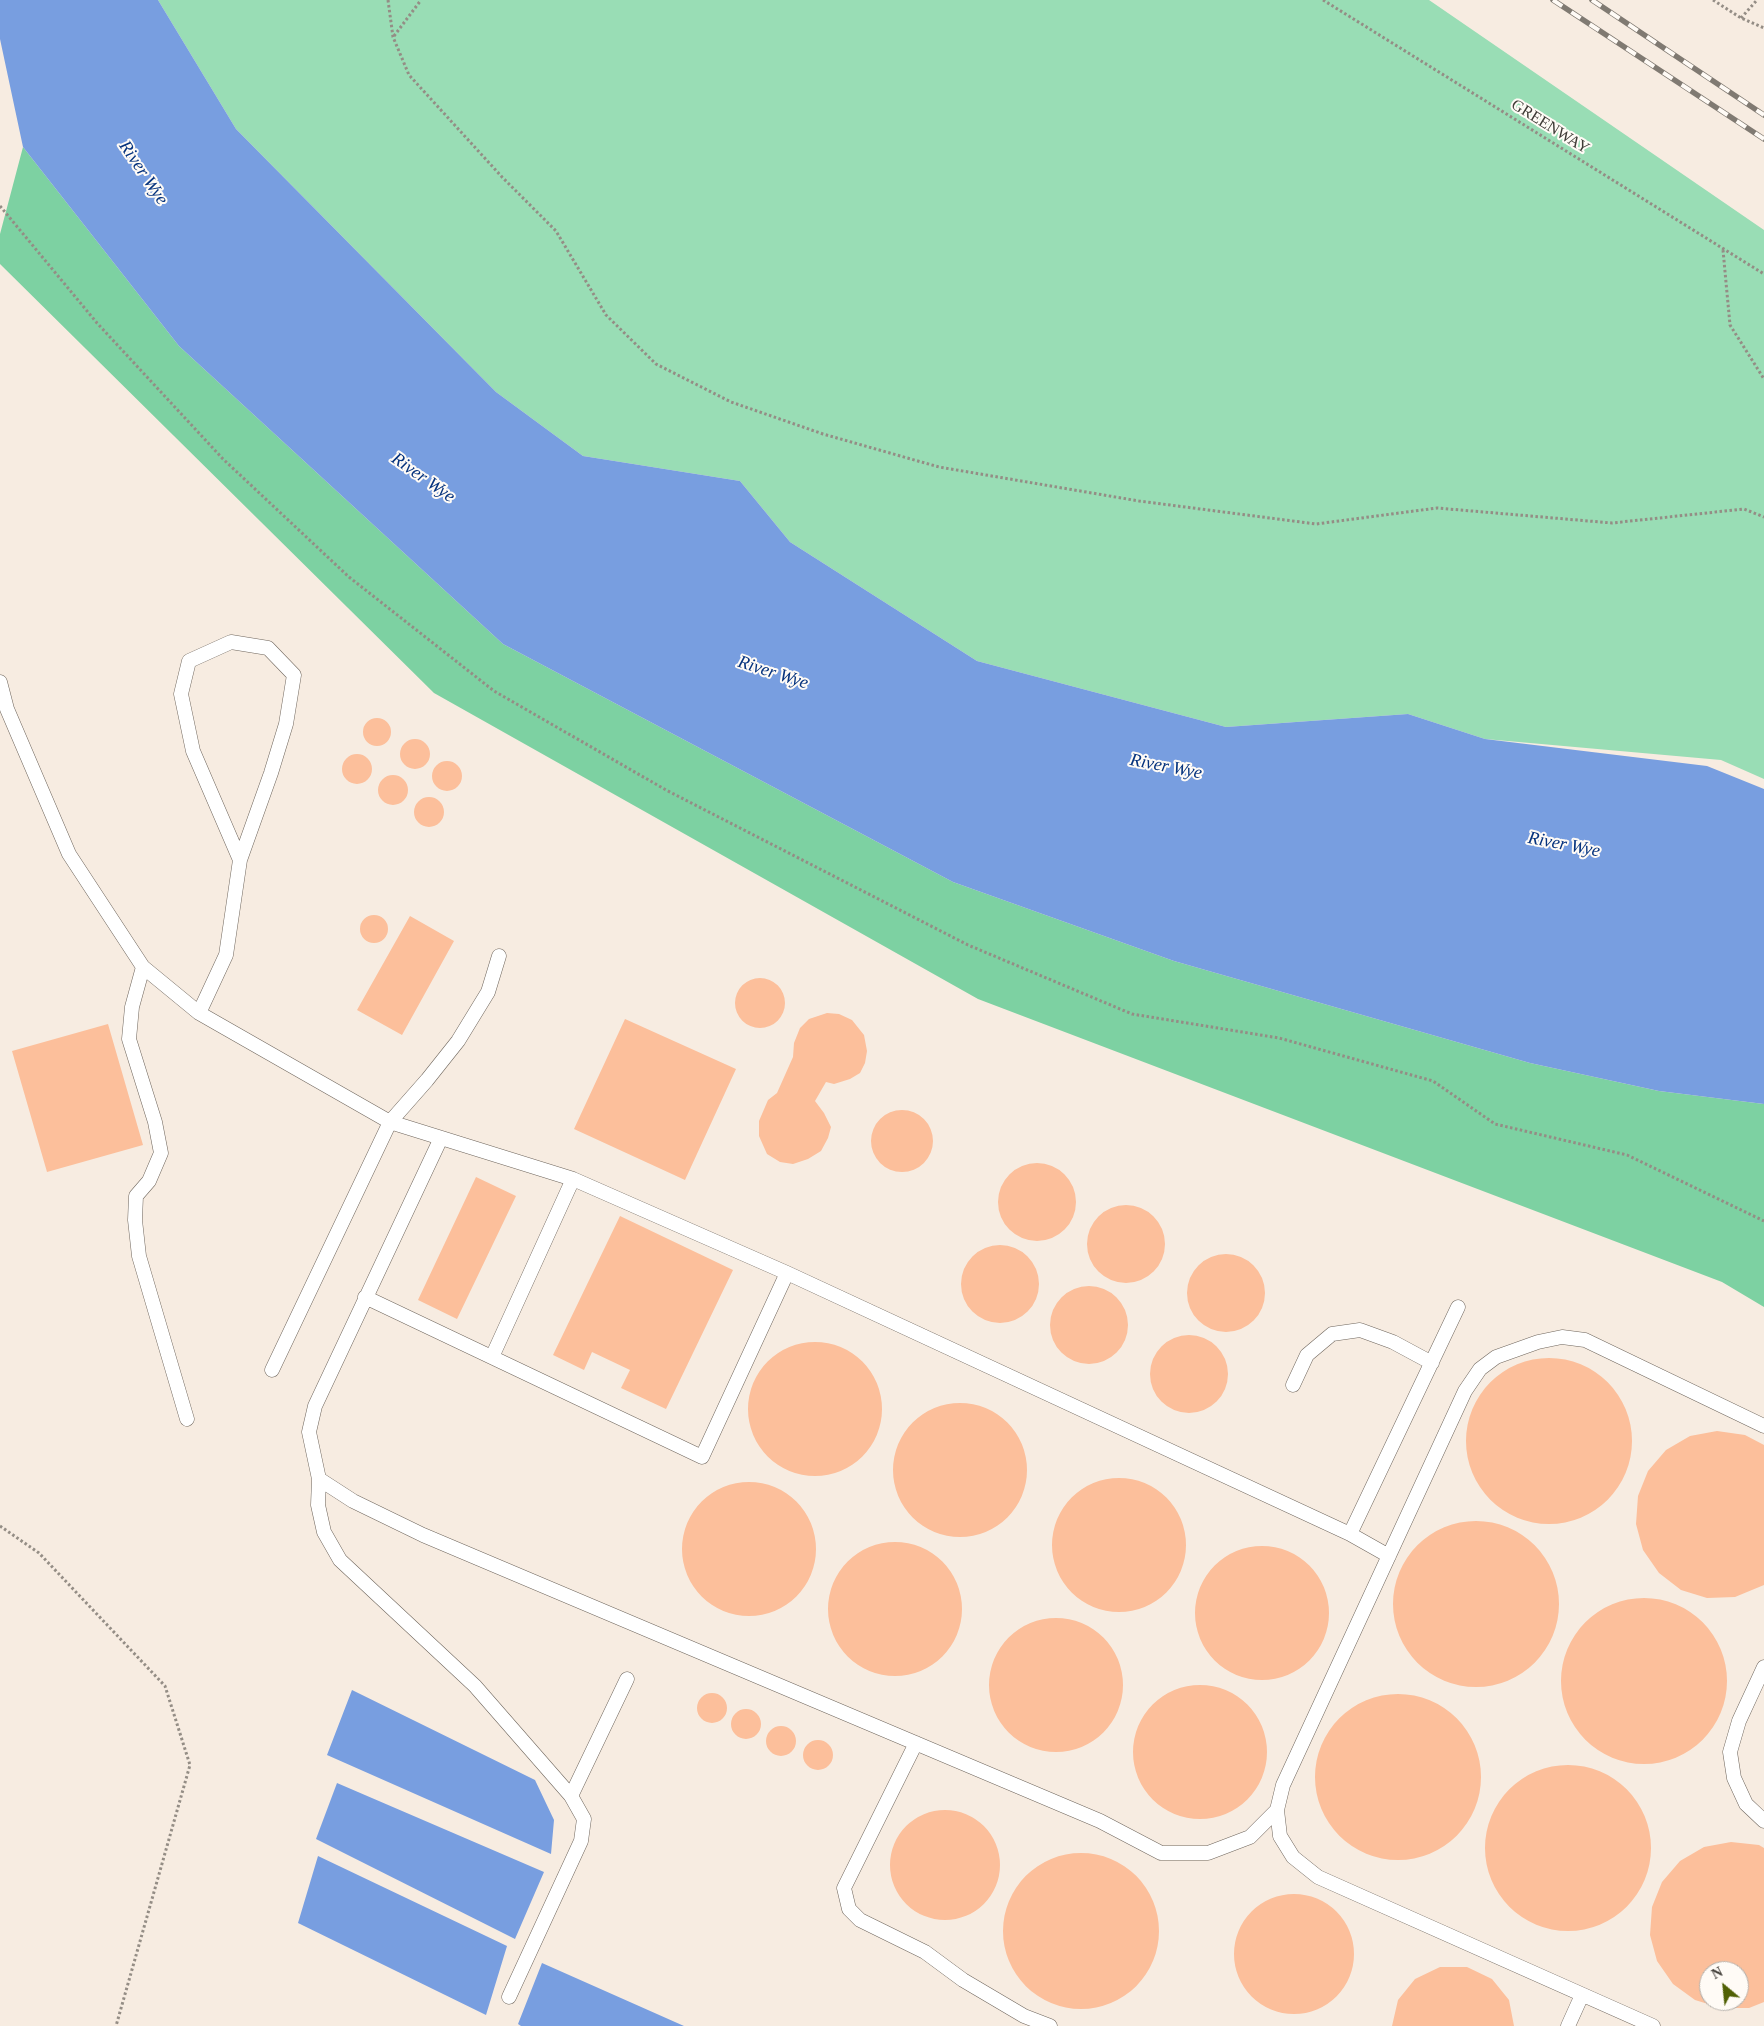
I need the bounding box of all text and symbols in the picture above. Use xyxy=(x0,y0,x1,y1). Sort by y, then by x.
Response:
street label: GREENWAY xyxy=(1507,95,1593,159)
water label: River Wye xyxy=(114,137,172,209)
water label: River Wye xyxy=(387,448,459,508)
water label: River Wye xyxy=(735,651,811,695)
water label: River Wye xyxy=(1128,749,1204,785)
water label: River Wye xyxy=(1526,827,1602,863)
north arrow xyxy=(1699,1961,1749,2011)
text: N xyxy=(1709,1964,1725,1982)

